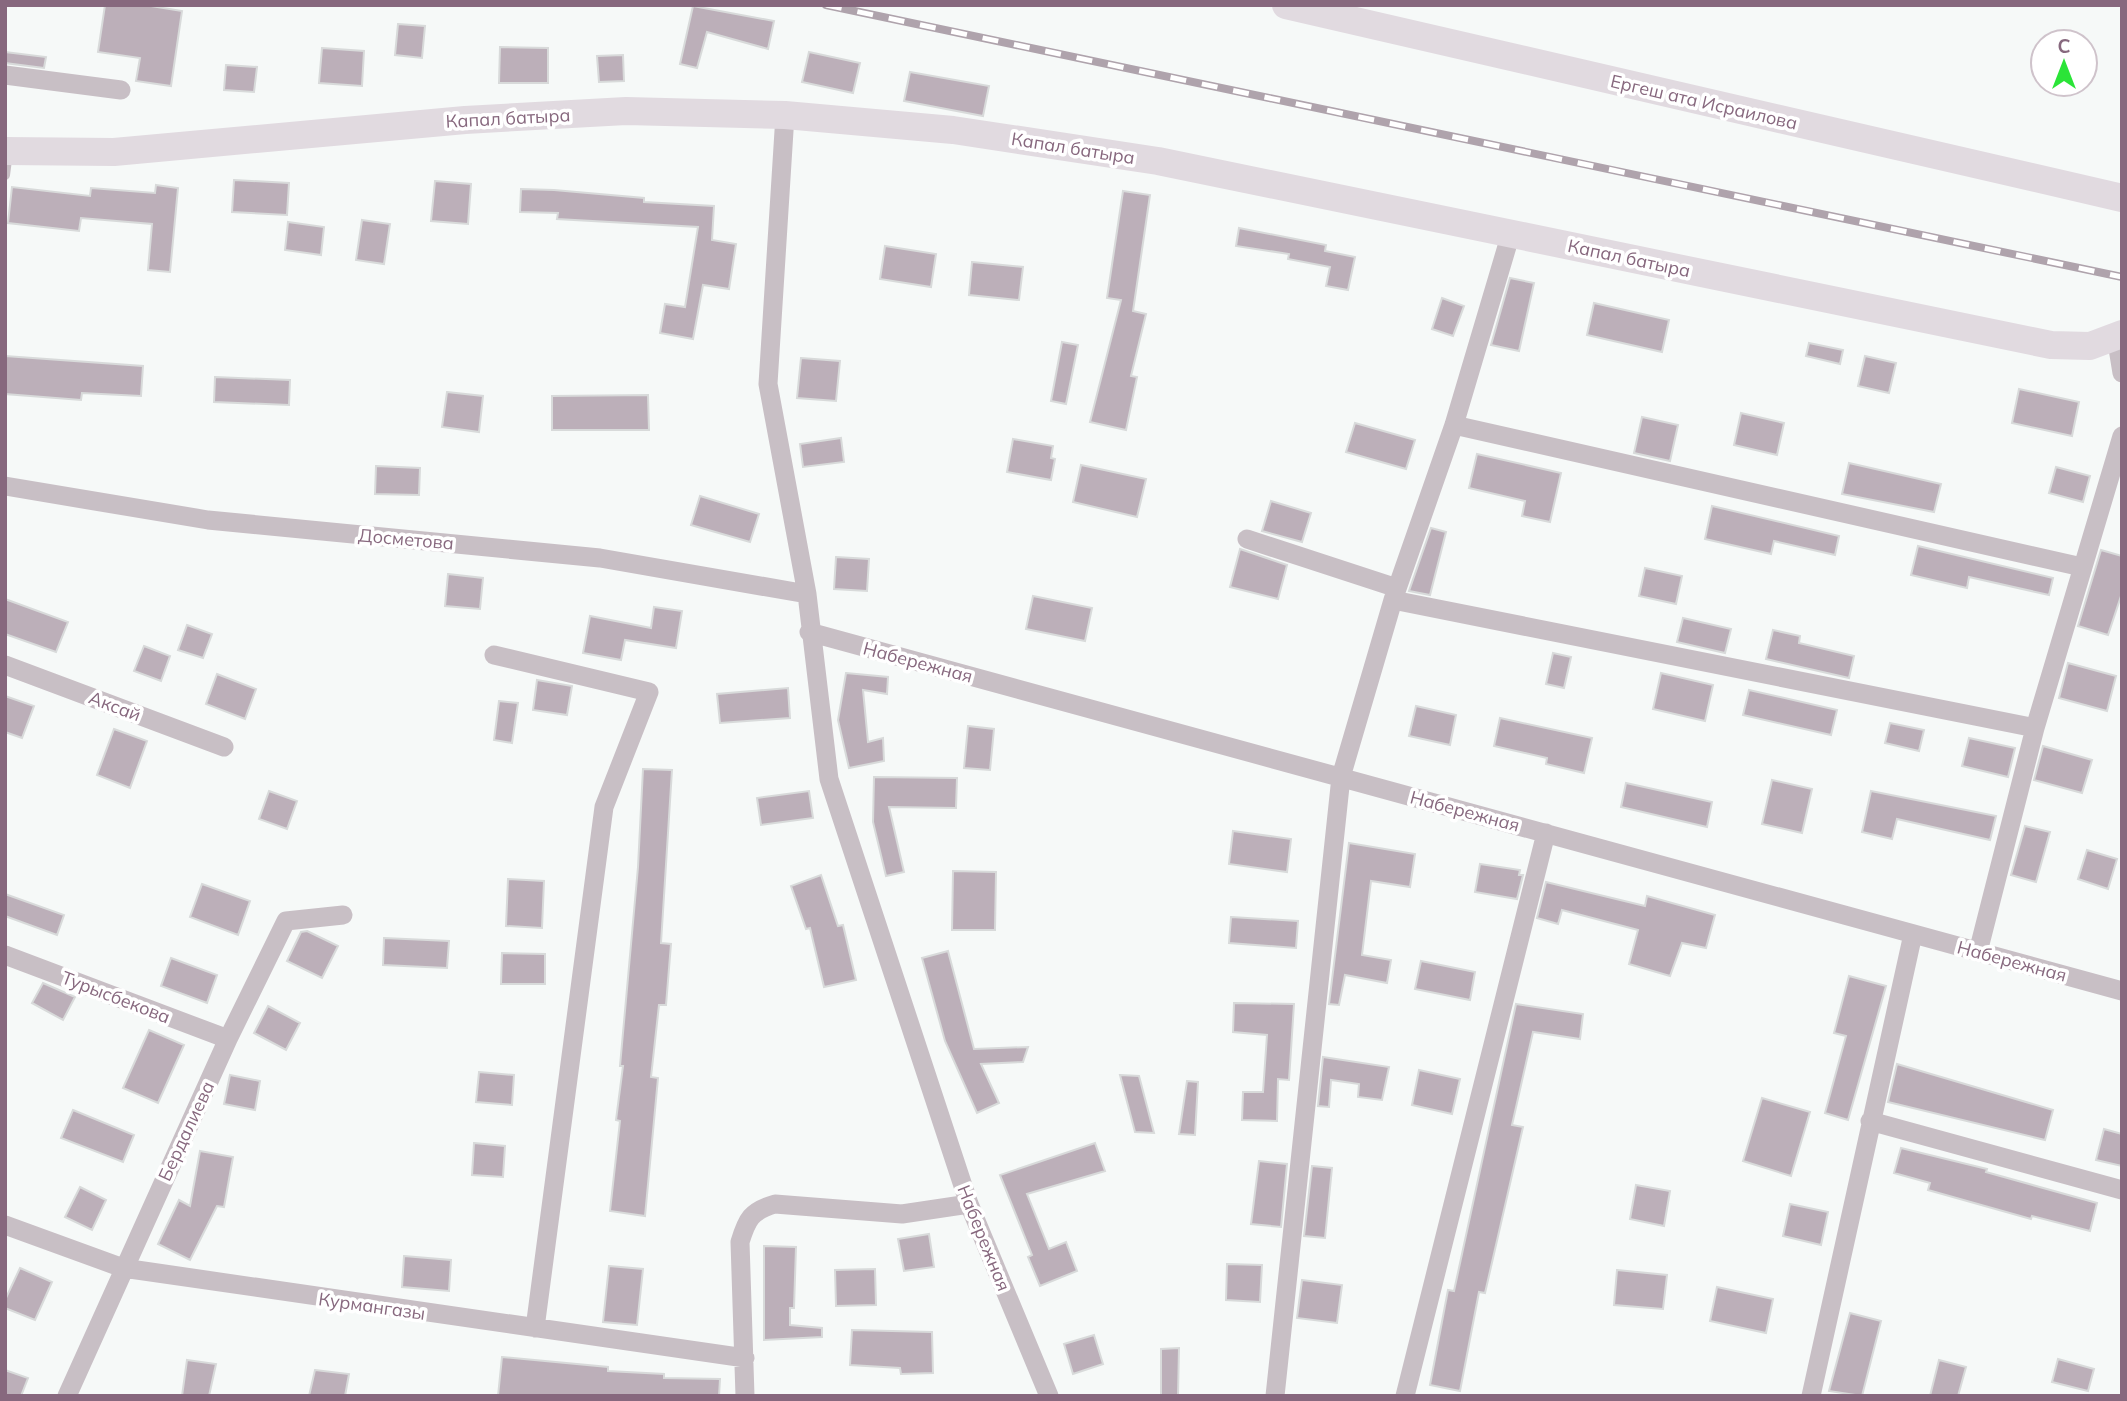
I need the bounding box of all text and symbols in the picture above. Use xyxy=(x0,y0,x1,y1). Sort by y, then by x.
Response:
north arrow xyxy=(2029,28,2099,98)
text: С xyxy=(2057,34,2071,58)
street label: Ергеш ата Исраилова xyxy=(1608,69,1800,135)
street label: Капал батыра xyxy=(445,103,571,133)
street label: Капал батыра xyxy=(1010,127,1136,169)
street label: Капал батыра xyxy=(1566,234,1692,282)
street label: Досметова xyxy=(357,523,455,555)
street label: Набережная xyxy=(861,636,975,688)
street label: Аксай xyxy=(86,686,144,726)
street label: Набережная xyxy=(1408,785,1522,837)
street label: Набережная xyxy=(1955,935,2069,987)
street label: Турысбекова xyxy=(58,966,174,1028)
street label: Бердалиева xyxy=(153,1077,219,1185)
street label: Набережная xyxy=(952,1182,1016,1294)
street label: Курмангазы xyxy=(317,1287,427,1325)

